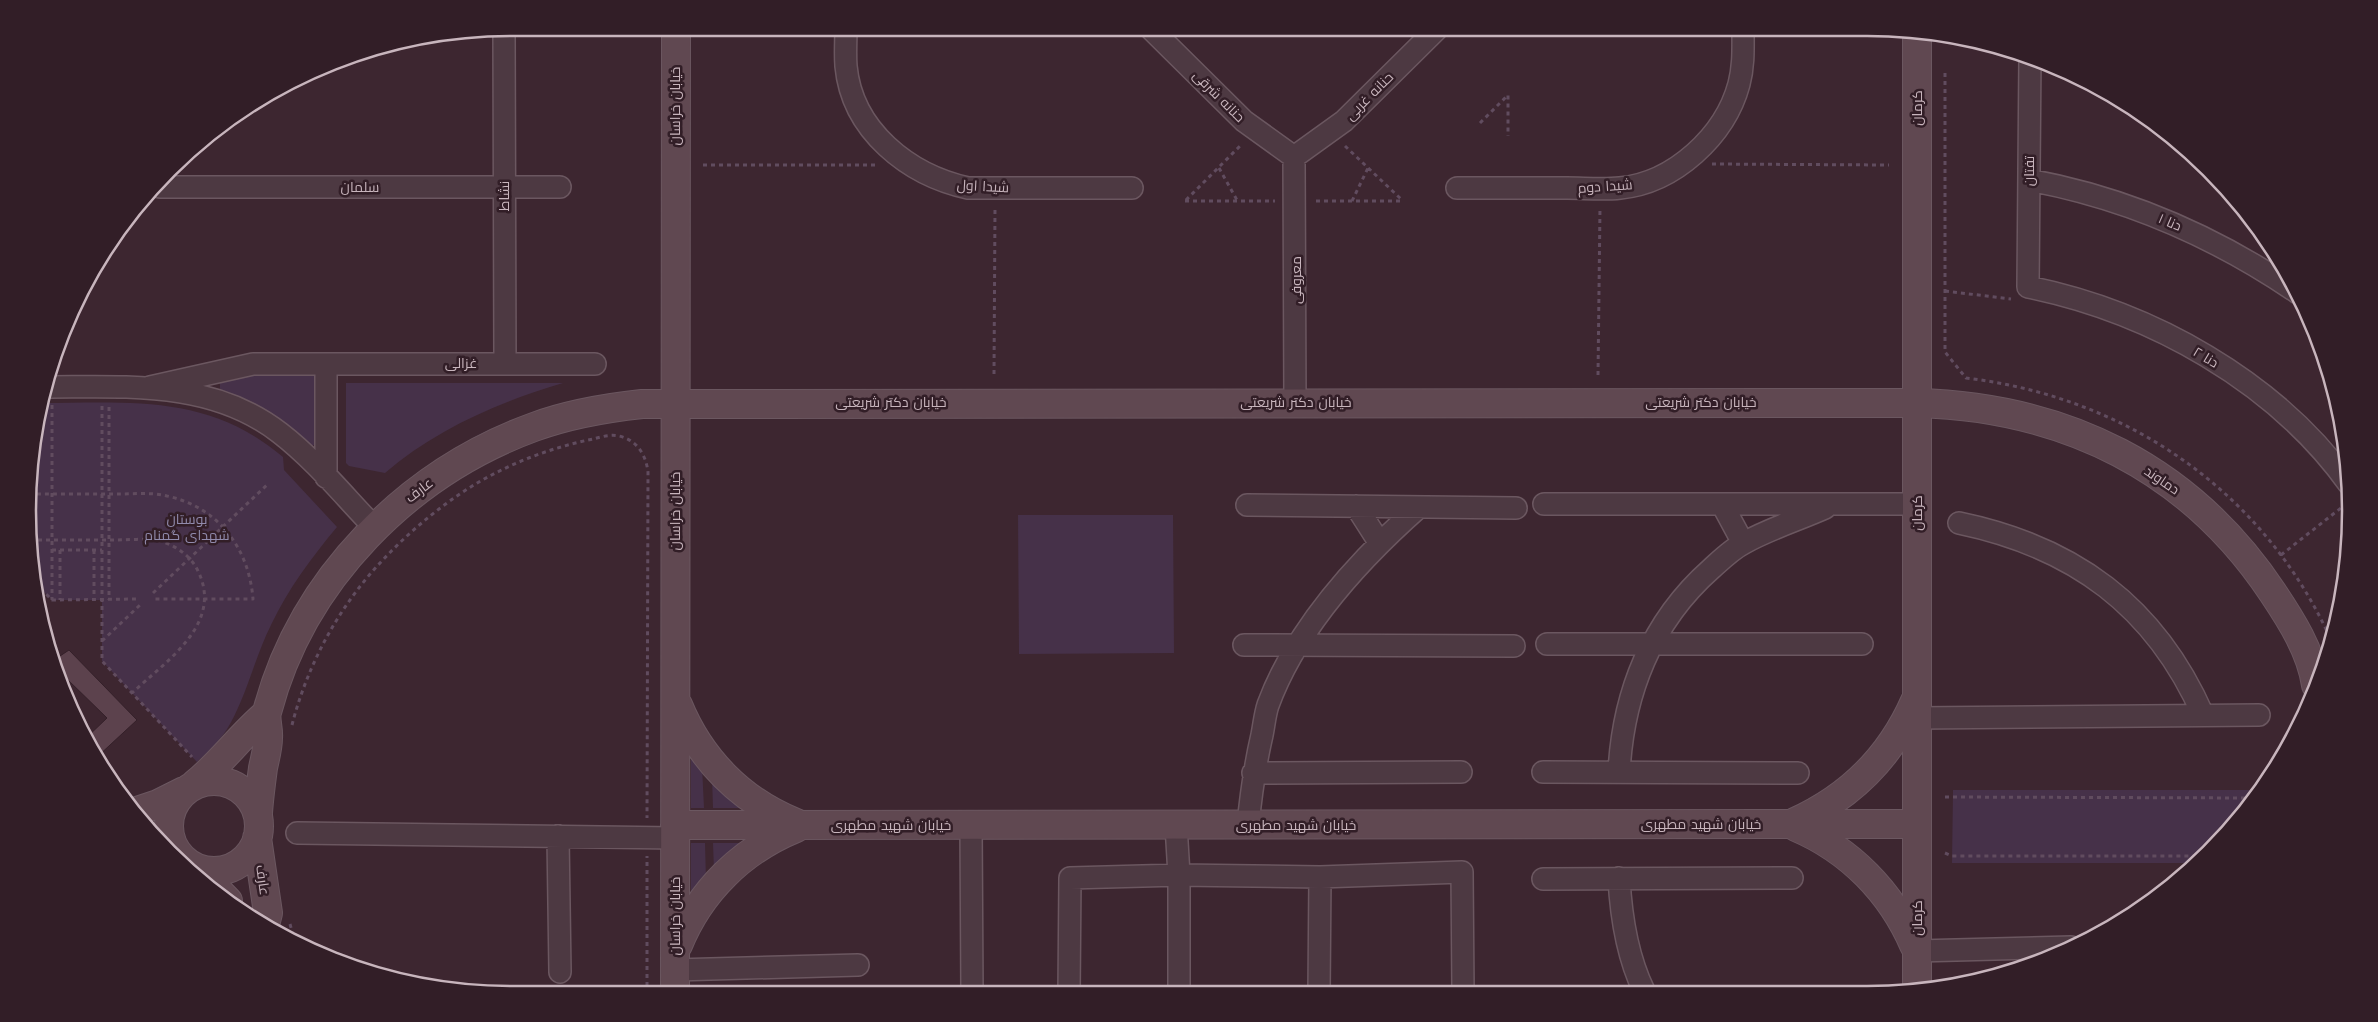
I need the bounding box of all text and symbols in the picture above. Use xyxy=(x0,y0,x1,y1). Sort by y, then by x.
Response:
street label: خیابان خراسان xyxy=(667,67,683,145)
street label: حنانه شرقی xyxy=(1190,67,1248,125)
street label: حنانه غربی xyxy=(1342,69,1396,123)
street label: کرمان xyxy=(1909,90,1925,126)
street label: تفتان xyxy=(2021,156,2037,186)
street label: شیدا دوم xyxy=(1577,176,1633,198)
street label: شیدا اول xyxy=(956,177,1010,196)
street label: سلمان xyxy=(341,179,379,195)
street label: نشاط xyxy=(496,181,512,211)
street label: دنا ۱ xyxy=(2156,210,2184,234)
street label: معروفی xyxy=(1288,256,1304,304)
street label: دنا ۲ xyxy=(2190,343,2222,371)
street label: غزالی xyxy=(445,355,477,371)
street label: خیابان دکتر شریعتی xyxy=(835,394,947,410)
street label: خیابان دکتر شریعتی xyxy=(1240,394,1352,410)
street label: خیابان دکتر شریعتی xyxy=(1645,394,1757,410)
street label: دماوند xyxy=(2141,463,2183,497)
street label: خیابان خراسان xyxy=(667,472,683,550)
street label: عارف xyxy=(402,474,436,506)
street label: کرمان xyxy=(1909,495,1925,531)
park label: بوستان شهدای گمنام xyxy=(144,511,230,545)
street label: خیابان شهید مطهری xyxy=(1641,816,1761,832)
street label: خیابان شهید مطهری xyxy=(831,817,951,833)
street label: خیابان شهید مطهری xyxy=(1236,817,1356,833)
street label: عارف xyxy=(253,864,273,896)
street label: خیابان خراسان xyxy=(667,877,683,955)
street label: کرمان xyxy=(1909,900,1925,936)

